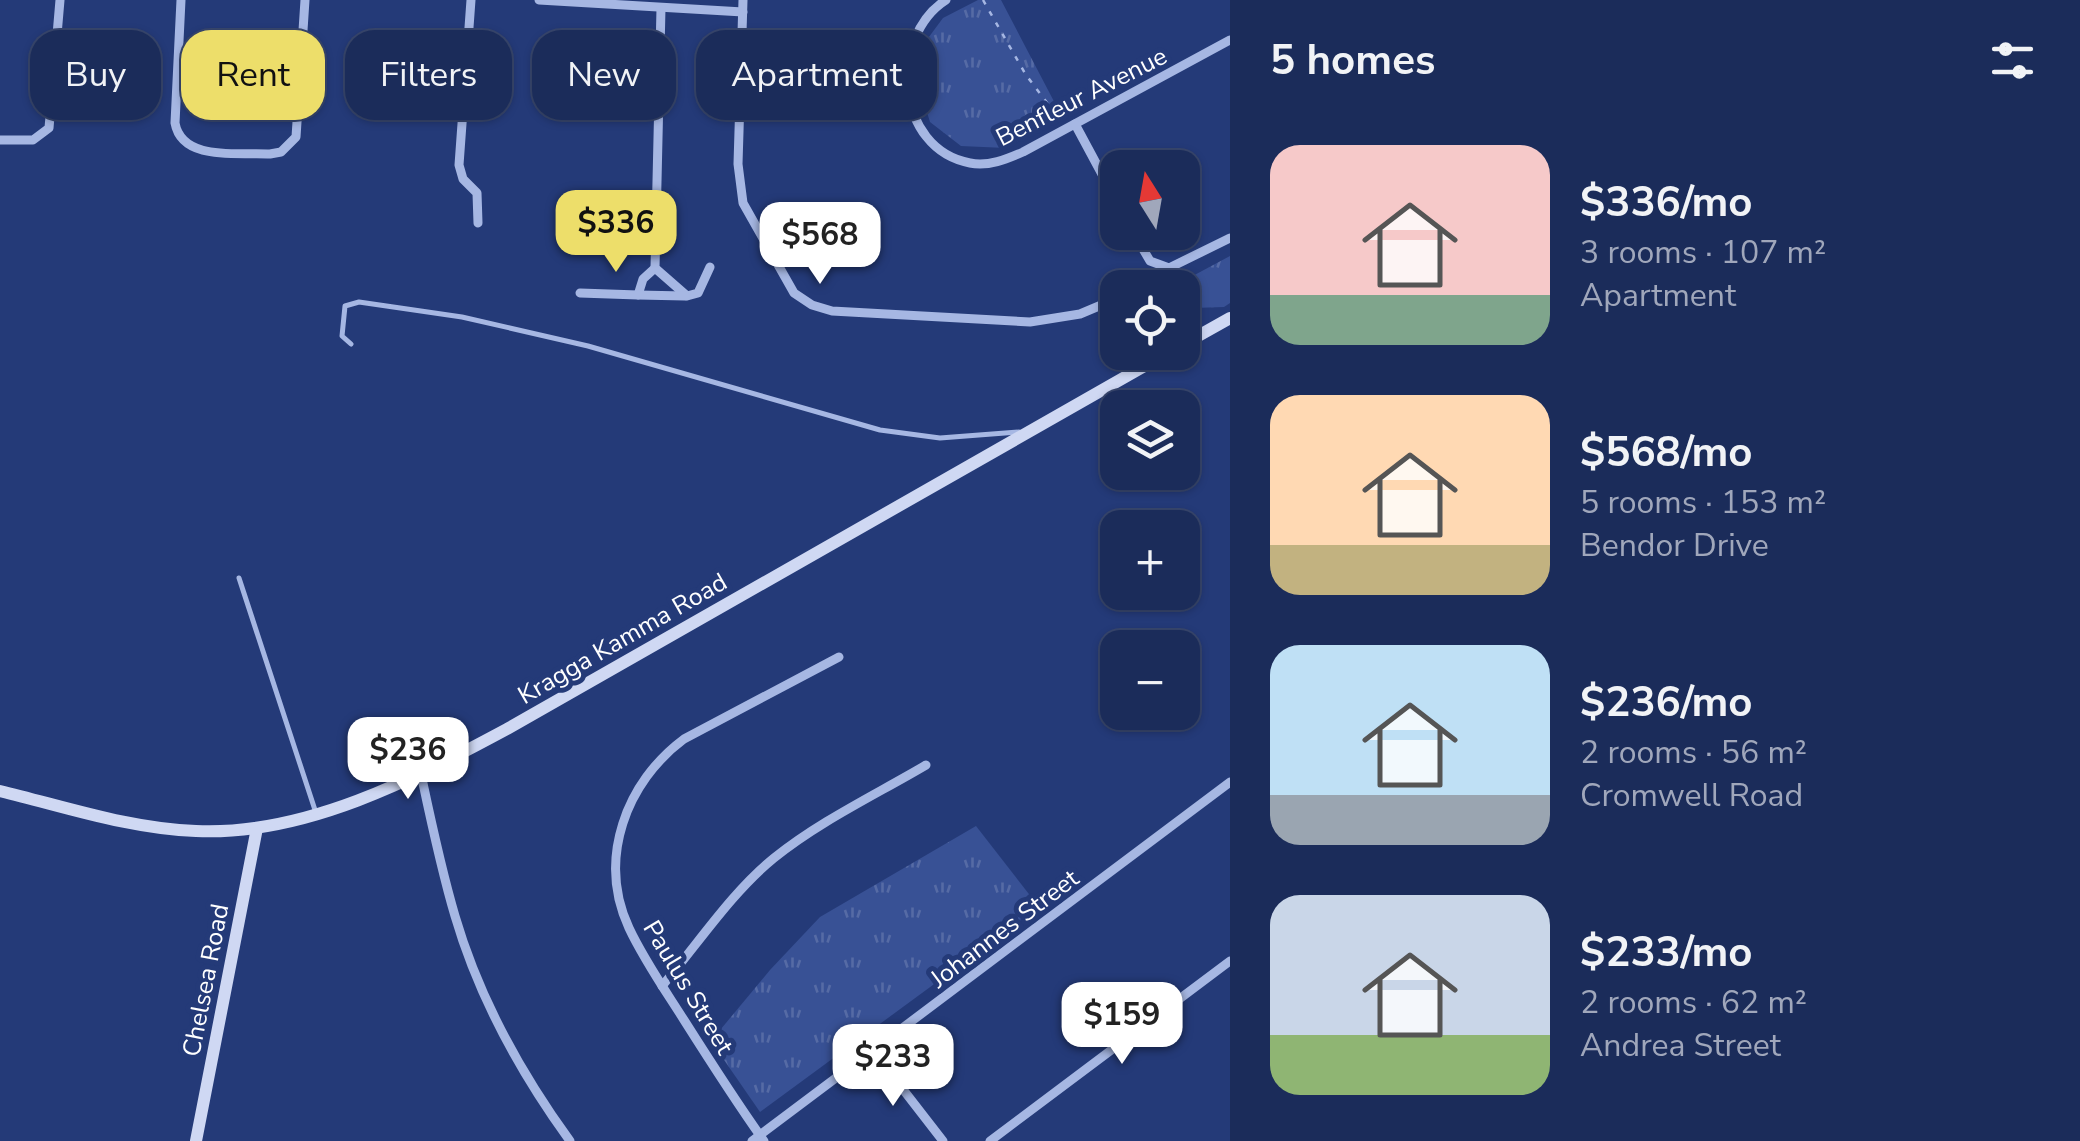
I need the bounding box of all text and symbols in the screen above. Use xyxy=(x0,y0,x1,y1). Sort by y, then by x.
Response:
chip: Buy xyxy=(30,30,161,120)
chip: Rent xyxy=(181,30,325,120)
chip: Filters xyxy=(345,30,512,120)
chip: New xyxy=(532,30,676,120)
chip: Apartment xyxy=(696,30,937,120)
text: 5 homes xyxy=(1270,32,1435,89)
icon: filters xyxy=(1985,33,2040,88)
street label: Benfleur Avenue xyxy=(990,39,1173,155)
north arrow xyxy=(1100,150,1200,250)
map controls xyxy=(1100,150,1200,730)
text: $336/mo xyxy=(1580,174,1752,231)
icon: home xyxy=(1350,185,1470,305)
pin: $336 xyxy=(557,190,675,275)
text: $336 xyxy=(578,201,654,244)
pin: $568 xyxy=(761,202,879,287)
text: $568 xyxy=(782,213,858,256)
text: 3 rooms · 107 m² xyxy=(1580,231,1826,274)
button: locate xyxy=(1100,270,1200,370)
text: Apartment xyxy=(1580,274,1736,317)
button: layers xyxy=(1100,390,1200,490)
text: $568/mo xyxy=(1580,424,1752,481)
icon: home xyxy=(1350,435,1470,555)
text: 5 rooms · 153 m² xyxy=(1580,481,1826,524)
button: + xyxy=(1100,510,1200,610)
text: Bendor Drive xyxy=(1580,524,1769,567)
street label: Kragga Kamma Road xyxy=(512,565,733,713)
button: − xyxy=(1100,630,1200,730)
text: $236/mo xyxy=(1580,674,1752,731)
icon: home xyxy=(1350,685,1470,805)
pin: $236 xyxy=(349,717,467,802)
text: $236 xyxy=(370,728,446,771)
text: 2 rooms · 56 m² xyxy=(1580,731,1807,774)
text: Cromwell Road xyxy=(1580,774,1803,817)
street label: Johannes Street xyxy=(923,862,1086,996)
street label: Chelsea Road xyxy=(175,901,237,1059)
street label: Paulus Street xyxy=(635,914,742,1061)
text: $233/mo xyxy=(1580,924,1752,981)
icon: home xyxy=(1350,935,1470,1055)
text: 2 rooms · 62 m² xyxy=(1580,981,1807,1024)
pin: $159 xyxy=(1063,982,1181,1067)
text: $159 xyxy=(1084,993,1160,1036)
pin: $233 xyxy=(834,1024,952,1109)
text: Andrea Street xyxy=(1580,1024,1781,1067)
text: $233 xyxy=(855,1035,931,1078)

